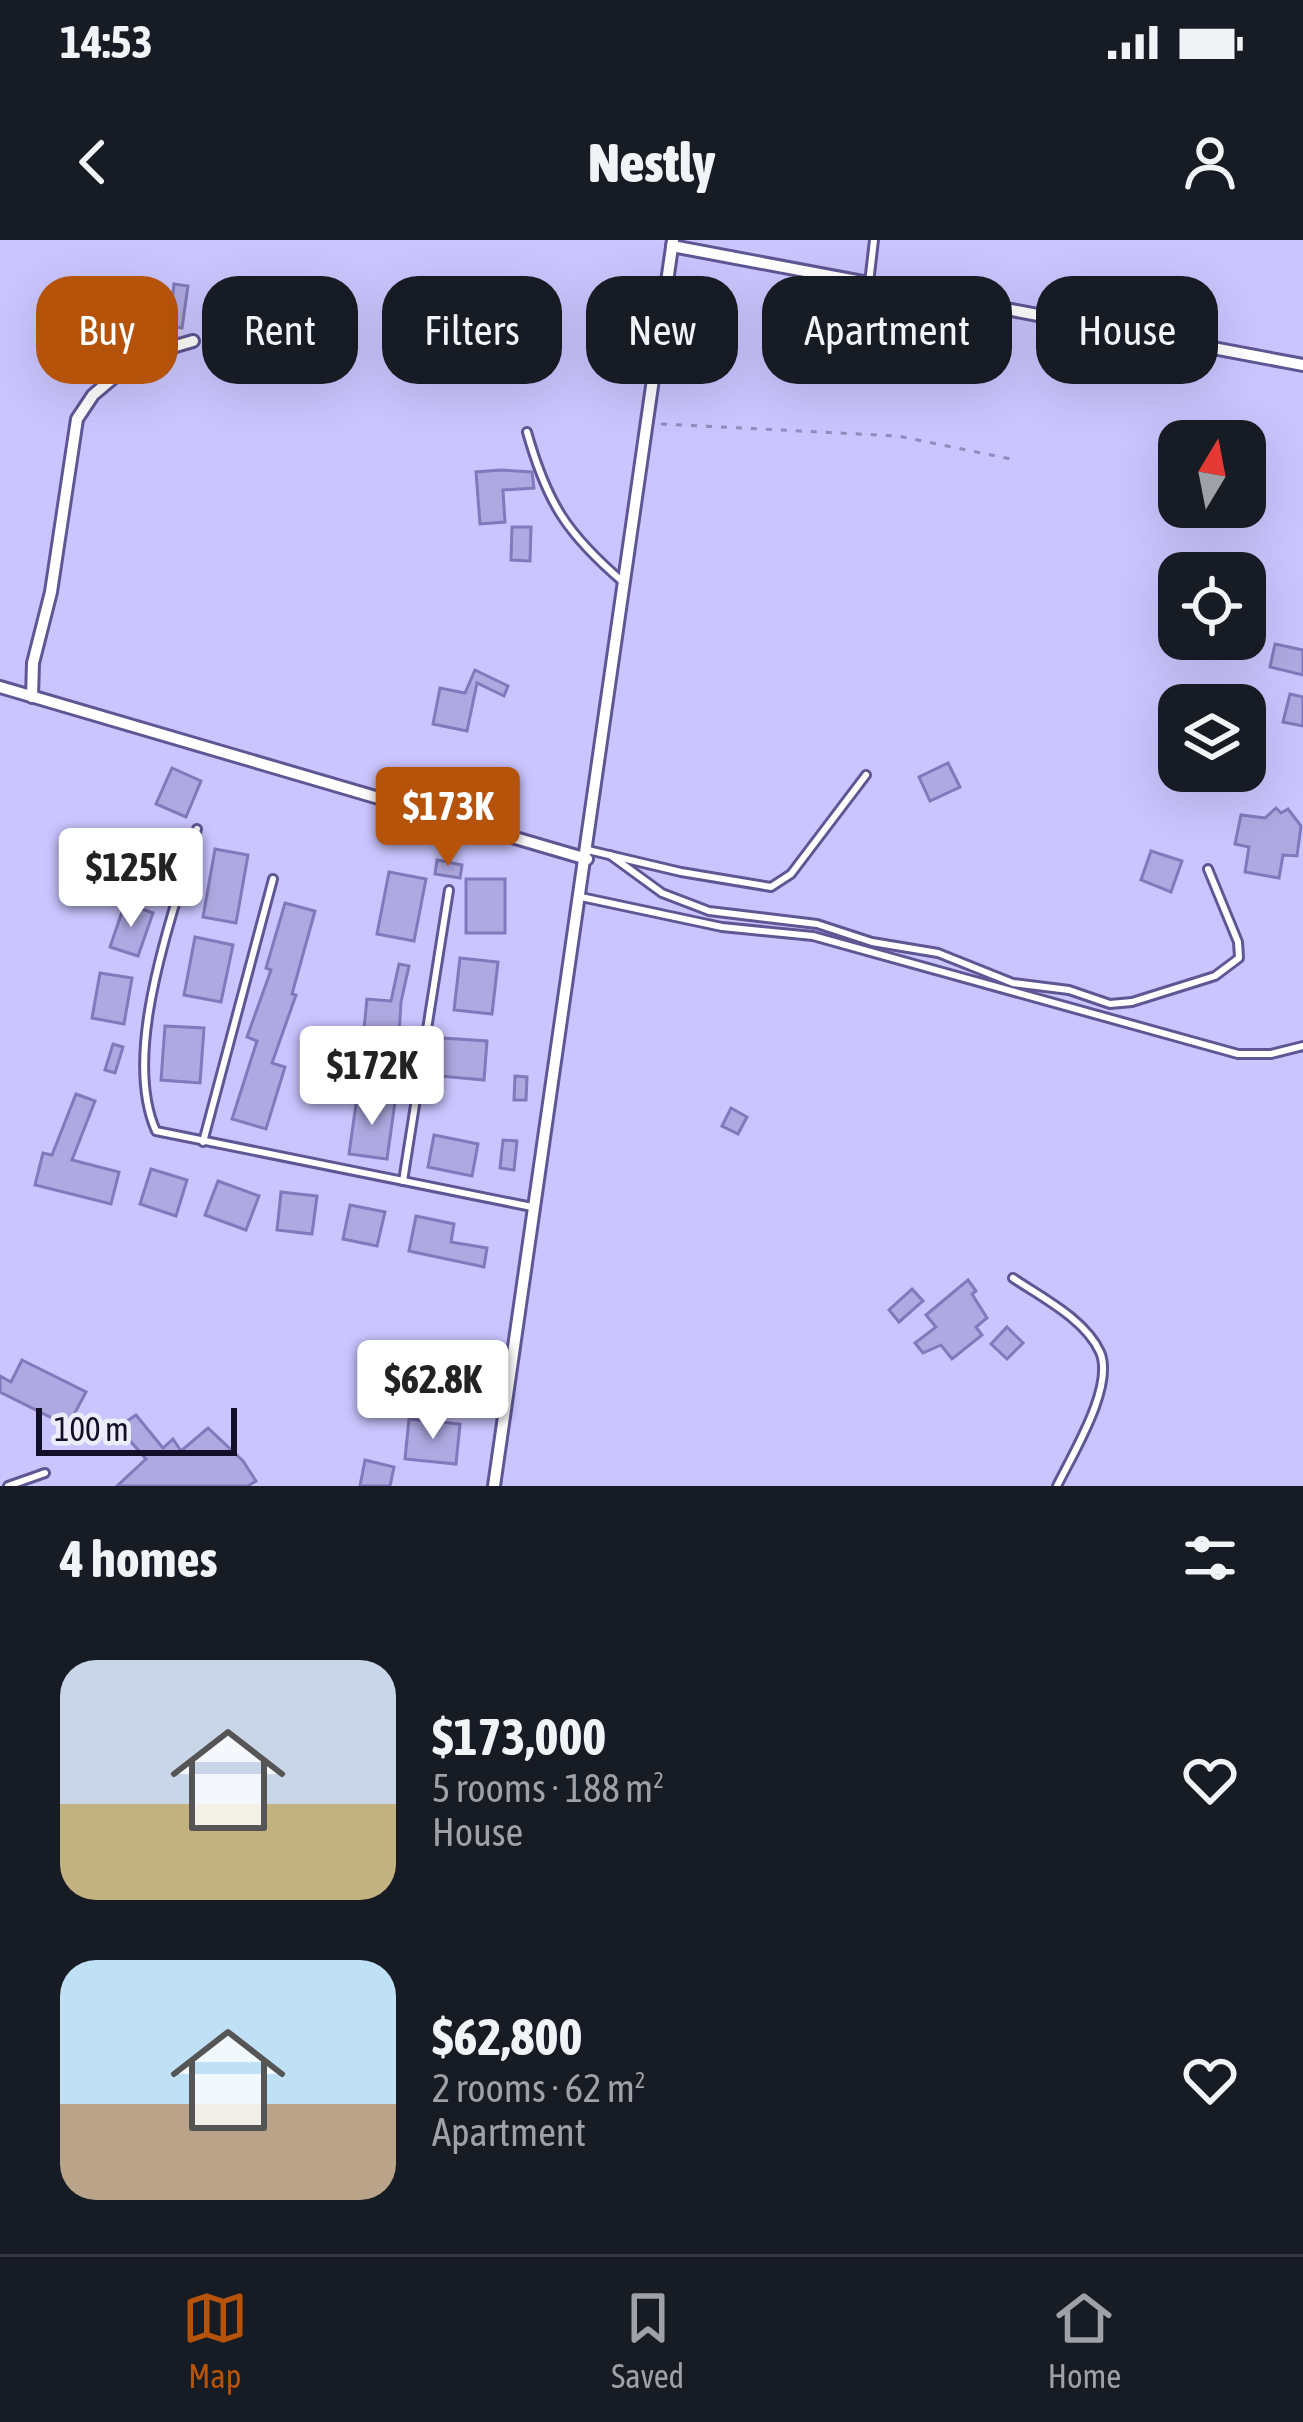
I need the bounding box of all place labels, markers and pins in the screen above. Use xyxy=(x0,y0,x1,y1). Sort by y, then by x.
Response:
pin: $173K xyxy=(364,767,532,869)
pin: $125K xyxy=(47,828,215,930)
pin: $172K xyxy=(288,1026,456,1128)
pin: $62.8K xyxy=(335,1340,531,1442)

